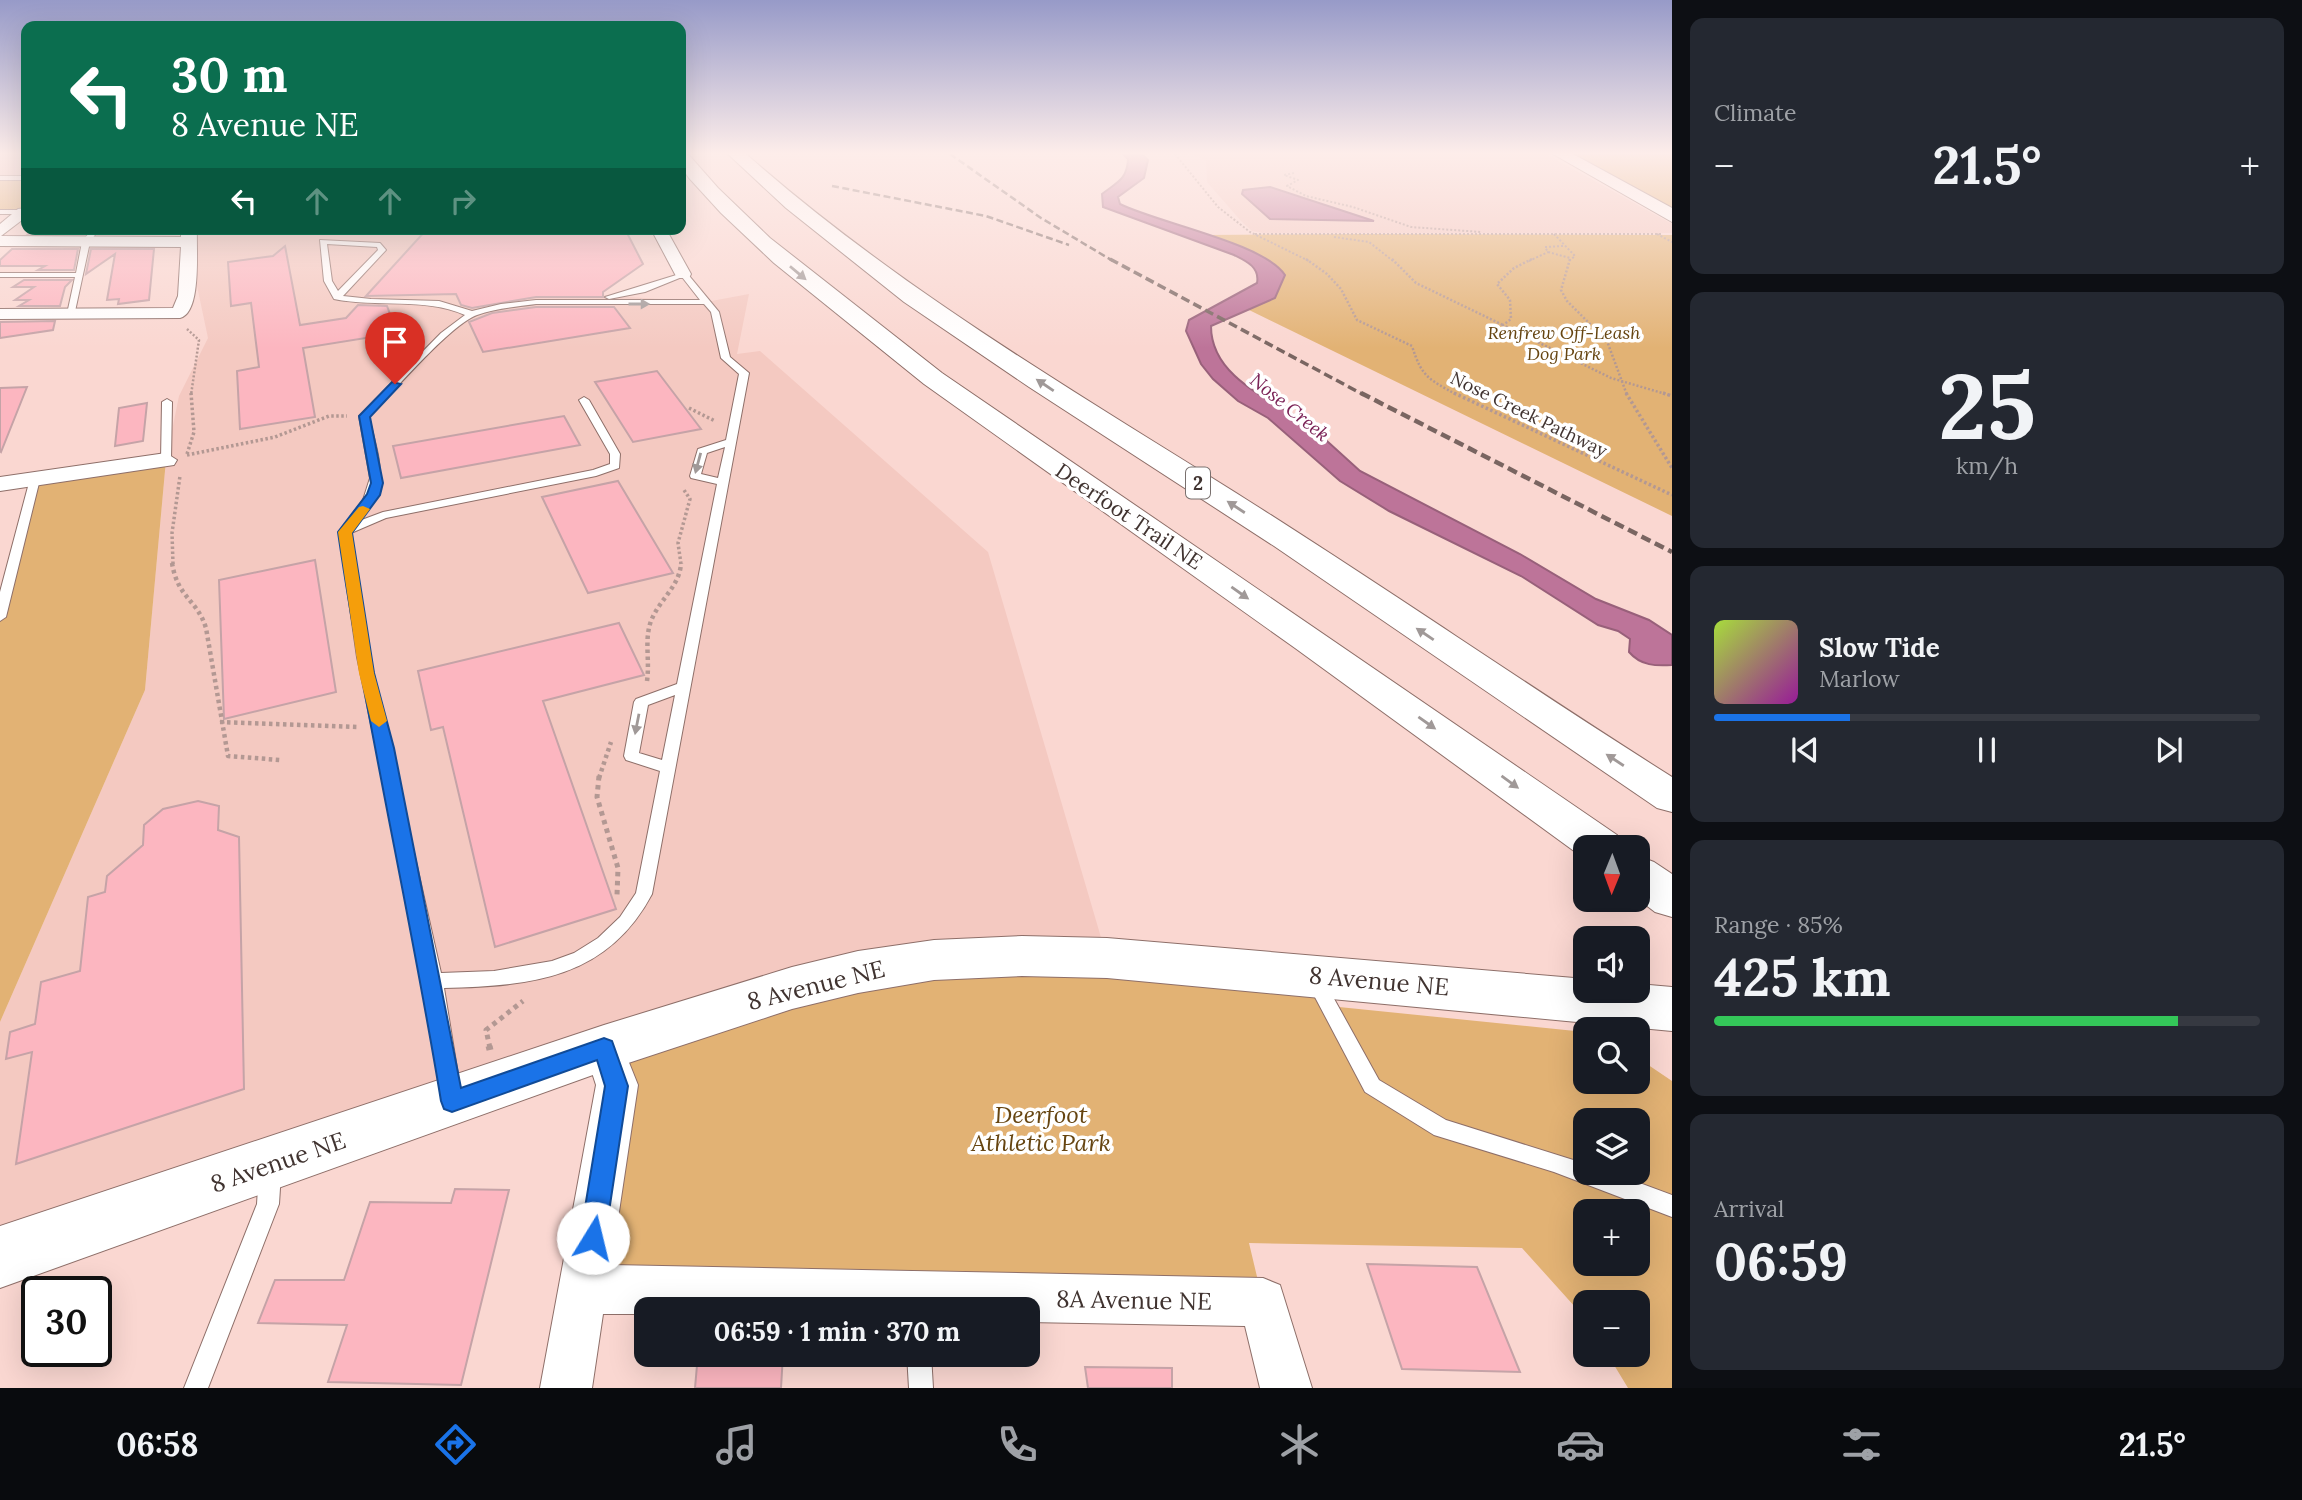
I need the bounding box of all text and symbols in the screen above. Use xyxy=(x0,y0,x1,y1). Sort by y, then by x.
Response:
text: 30 m xyxy=(171,43,288,105)
icon: left xyxy=(56,49,147,140)
text: Climate xyxy=(1714,98,1796,127)
text: 8 Avenue NE xyxy=(171,104,359,145)
text: 21.5° xyxy=(1933,132,2041,198)
text: − xyxy=(1714,142,1734,190)
text: + xyxy=(2240,142,2260,190)
icon: left xyxy=(225,182,263,220)
icon: ahead xyxy=(298,182,336,220)
icon: ahead xyxy=(371,182,409,220)
icon: right xyxy=(444,182,482,220)
one-way arrow xyxy=(789,265,807,280)
one-way arrow xyxy=(628,298,650,310)
pin xyxy=(365,312,425,384)
park label: Renfrew Off-Leash Dog Park xyxy=(1487,321,1641,365)
icon: arrive xyxy=(376,323,414,361)
text: 25 xyxy=(1938,347,2036,464)
street label: Nose Creek Pathway xyxy=(1447,366,1612,462)
water label: Nose Creek xyxy=(1245,368,1335,447)
one-way arrow xyxy=(1035,378,1055,391)
text: km/h xyxy=(1956,451,2018,480)
one-way arrow xyxy=(693,453,703,474)
street label: Deerfoot Trail NE xyxy=(1050,457,1208,575)
road number: 2 xyxy=(1186,468,1210,498)
one-way arrow xyxy=(1227,501,1246,514)
one-way arrow xyxy=(1231,586,1249,600)
one-way arrow xyxy=(1416,627,1434,641)
text: Slow Tide xyxy=(1819,631,1940,664)
text: Marlow xyxy=(1819,664,1900,693)
one-way arrow xyxy=(631,713,642,735)
one-way arrow xyxy=(1418,716,1436,730)
icon: previous xyxy=(1786,731,1824,769)
icon: pause xyxy=(1968,731,2006,769)
icon: next xyxy=(2150,731,2188,769)
one-way arrow xyxy=(1605,754,1624,767)
one-way arrow xyxy=(1501,774,1519,788)
north arrow xyxy=(1573,835,1650,912)
map controls xyxy=(1573,835,1650,1367)
text: Range · 85% xyxy=(1714,910,1843,939)
button: sound xyxy=(1573,926,1650,1003)
text: 425 km xyxy=(1714,944,1891,1010)
street label: 8 Avenue NE xyxy=(744,953,888,1017)
street label: 8 Avenue NE xyxy=(1308,959,1450,1003)
button: search xyxy=(1573,1017,1650,1094)
park label: Deerfoot Athletic Park xyxy=(970,1099,1111,1158)
button: layers xyxy=(1573,1108,1650,1185)
street label: 8 Avenue NE xyxy=(206,1124,350,1200)
text: Arrival xyxy=(1714,1194,1784,1223)
button: + xyxy=(1573,1199,1650,1276)
position arrow xyxy=(556,1201,630,1275)
text: 06:59 xyxy=(1714,1228,1848,1294)
speed limit sign: 30 xyxy=(21,1276,112,1367)
street label: 8A Avenue NE xyxy=(1056,1283,1212,1317)
button: − xyxy=(1573,1290,1650,1367)
text: 06:59 · 1 min · 370 m xyxy=(714,1315,960,1348)
icon: directions xyxy=(431,1420,480,1469)
icon: music xyxy=(712,1420,761,1469)
icon: phone xyxy=(993,1420,1042,1469)
icon: climate xyxy=(1275,1420,1324,1469)
icon: car xyxy=(1556,1420,1605,1469)
icon: filters xyxy=(1837,1420,1886,1469)
text: 06:58 xyxy=(116,1424,199,1465)
text: 21.5° xyxy=(2119,1424,2186,1465)

